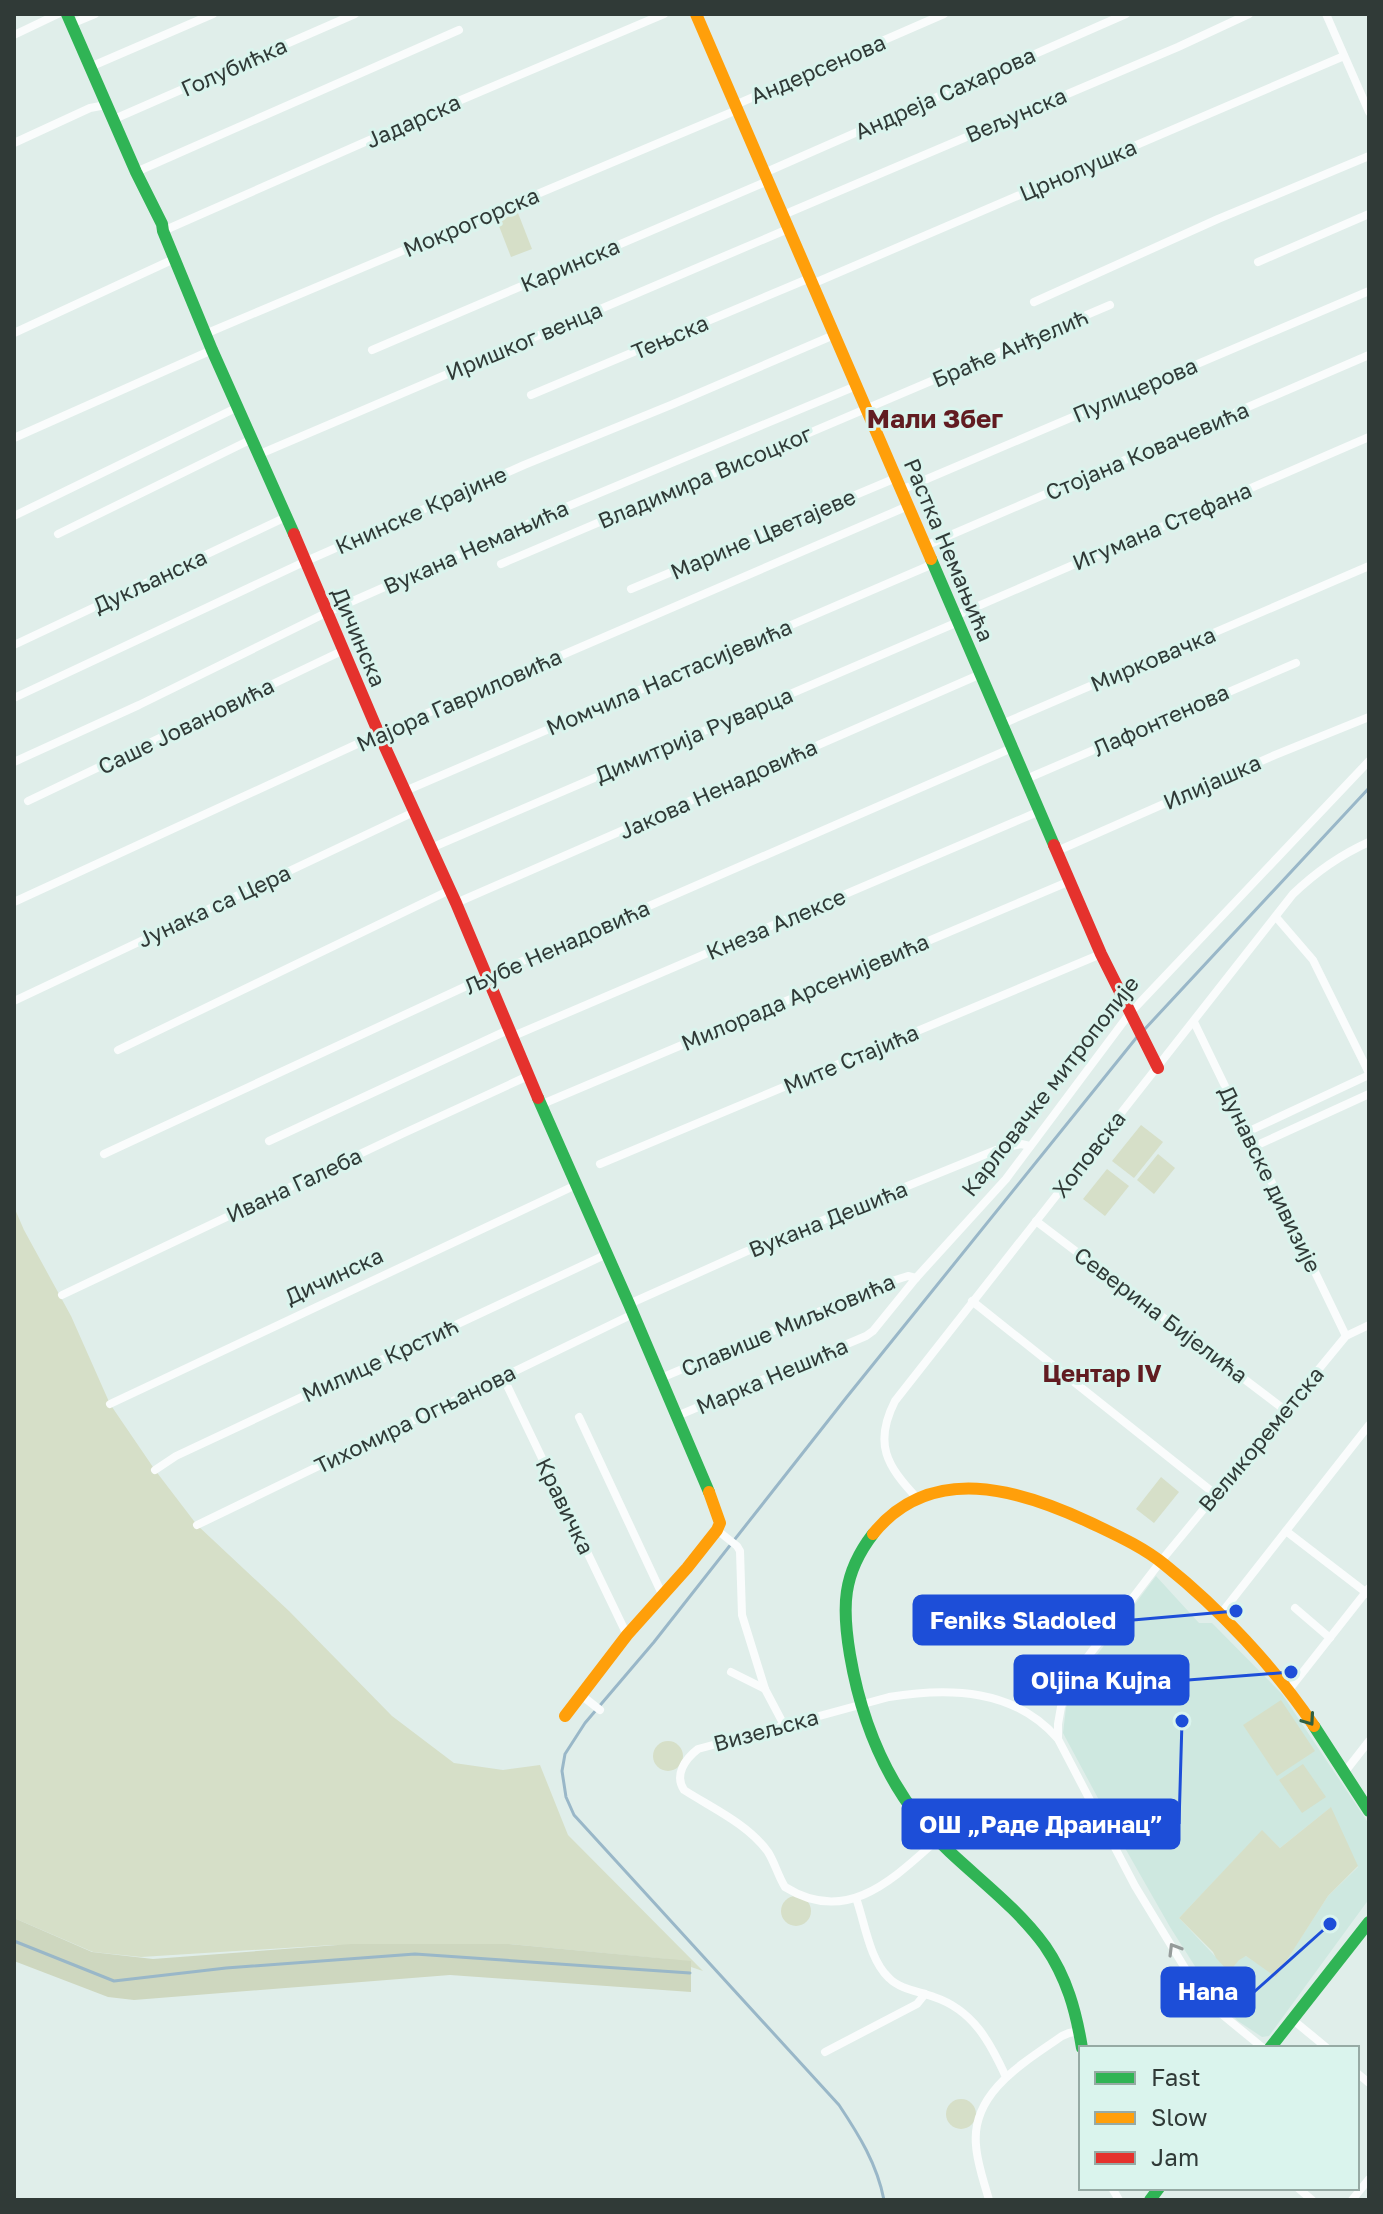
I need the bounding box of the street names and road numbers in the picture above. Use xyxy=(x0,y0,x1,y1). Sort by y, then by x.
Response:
street label: Андерсенова xyxy=(746,28,889,109)
street label: Голубићка xyxy=(177,31,291,102)
street label: Андреја Сахарова xyxy=(850,41,1039,145)
street label: Вељунска xyxy=(961,81,1070,148)
street label: Јадарска xyxy=(361,88,464,153)
street label: Црнолушка xyxy=(1015,133,1140,206)
street label: Мокрогорска xyxy=(399,181,543,262)
street label: Каринска xyxy=(516,232,623,297)
street label: Иришког венца xyxy=(441,295,606,386)
street label: Браће Анђелић xyxy=(928,303,1092,393)
street label: Тењска xyxy=(627,308,712,365)
street label: Пулицерова xyxy=(1068,351,1201,428)
street label: Стојана Ковачевића xyxy=(1041,395,1253,506)
street label: Владимира Висоцког xyxy=(594,419,816,534)
street label: Растка Немањића xyxy=(899,454,1000,646)
street label: Книнске Крајине xyxy=(331,460,511,559)
street label: Игумана Стефана xyxy=(1068,476,1255,575)
street label: Марине Цветајеве xyxy=(666,482,859,585)
street label: Вукана Немањића xyxy=(379,494,572,599)
street label: Дукљанска xyxy=(89,542,211,619)
street label: Дичинска xyxy=(326,583,392,691)
street label: Момчила Настасијевића xyxy=(542,612,796,741)
street label: Мирковачка xyxy=(1086,620,1219,697)
street label: Мајора Гавриловића xyxy=(352,642,566,757)
street label: Саше Јовановића xyxy=(93,671,278,780)
street label: Лафонтенова xyxy=(1089,678,1233,762)
street label: Димитрија Руварца xyxy=(591,681,797,788)
street label: Јакова Ненадовића xyxy=(614,733,821,844)
street label: Илијашка xyxy=(1159,748,1265,815)
street label: Јунака са Цера xyxy=(133,858,295,953)
street label: Кнеза Алексе xyxy=(702,882,850,965)
street label: Љубе Ненадовића xyxy=(460,894,654,1000)
street label: Милорада Арсенијевића xyxy=(677,927,933,1056)
street label: Карловачке митрополије xyxy=(955,970,1144,1201)
street label: Мите Стајића xyxy=(779,1018,922,1099)
street label: Дунавске дивизије xyxy=(1213,1081,1327,1277)
street label: Хоповска xyxy=(1046,1105,1131,1203)
street label: Ивана Галеба xyxy=(222,1141,366,1228)
street label: Вукана Дешића xyxy=(744,1174,911,1263)
street label: Дичинска xyxy=(280,1241,387,1310)
street label: Северина Бијелића xyxy=(1069,1241,1253,1389)
street label: Славише Миљковића xyxy=(677,1267,899,1382)
street label: Милице Крстић xyxy=(297,1312,462,1408)
street label: Марка Нешића xyxy=(692,1331,852,1420)
street label: Тихомира Огњанова xyxy=(310,1358,520,1479)
street label: Великореметска xyxy=(1192,1361,1329,1517)
street label: Кравичка xyxy=(530,1453,600,1559)
street label: Визељска xyxy=(710,1703,821,1757)

